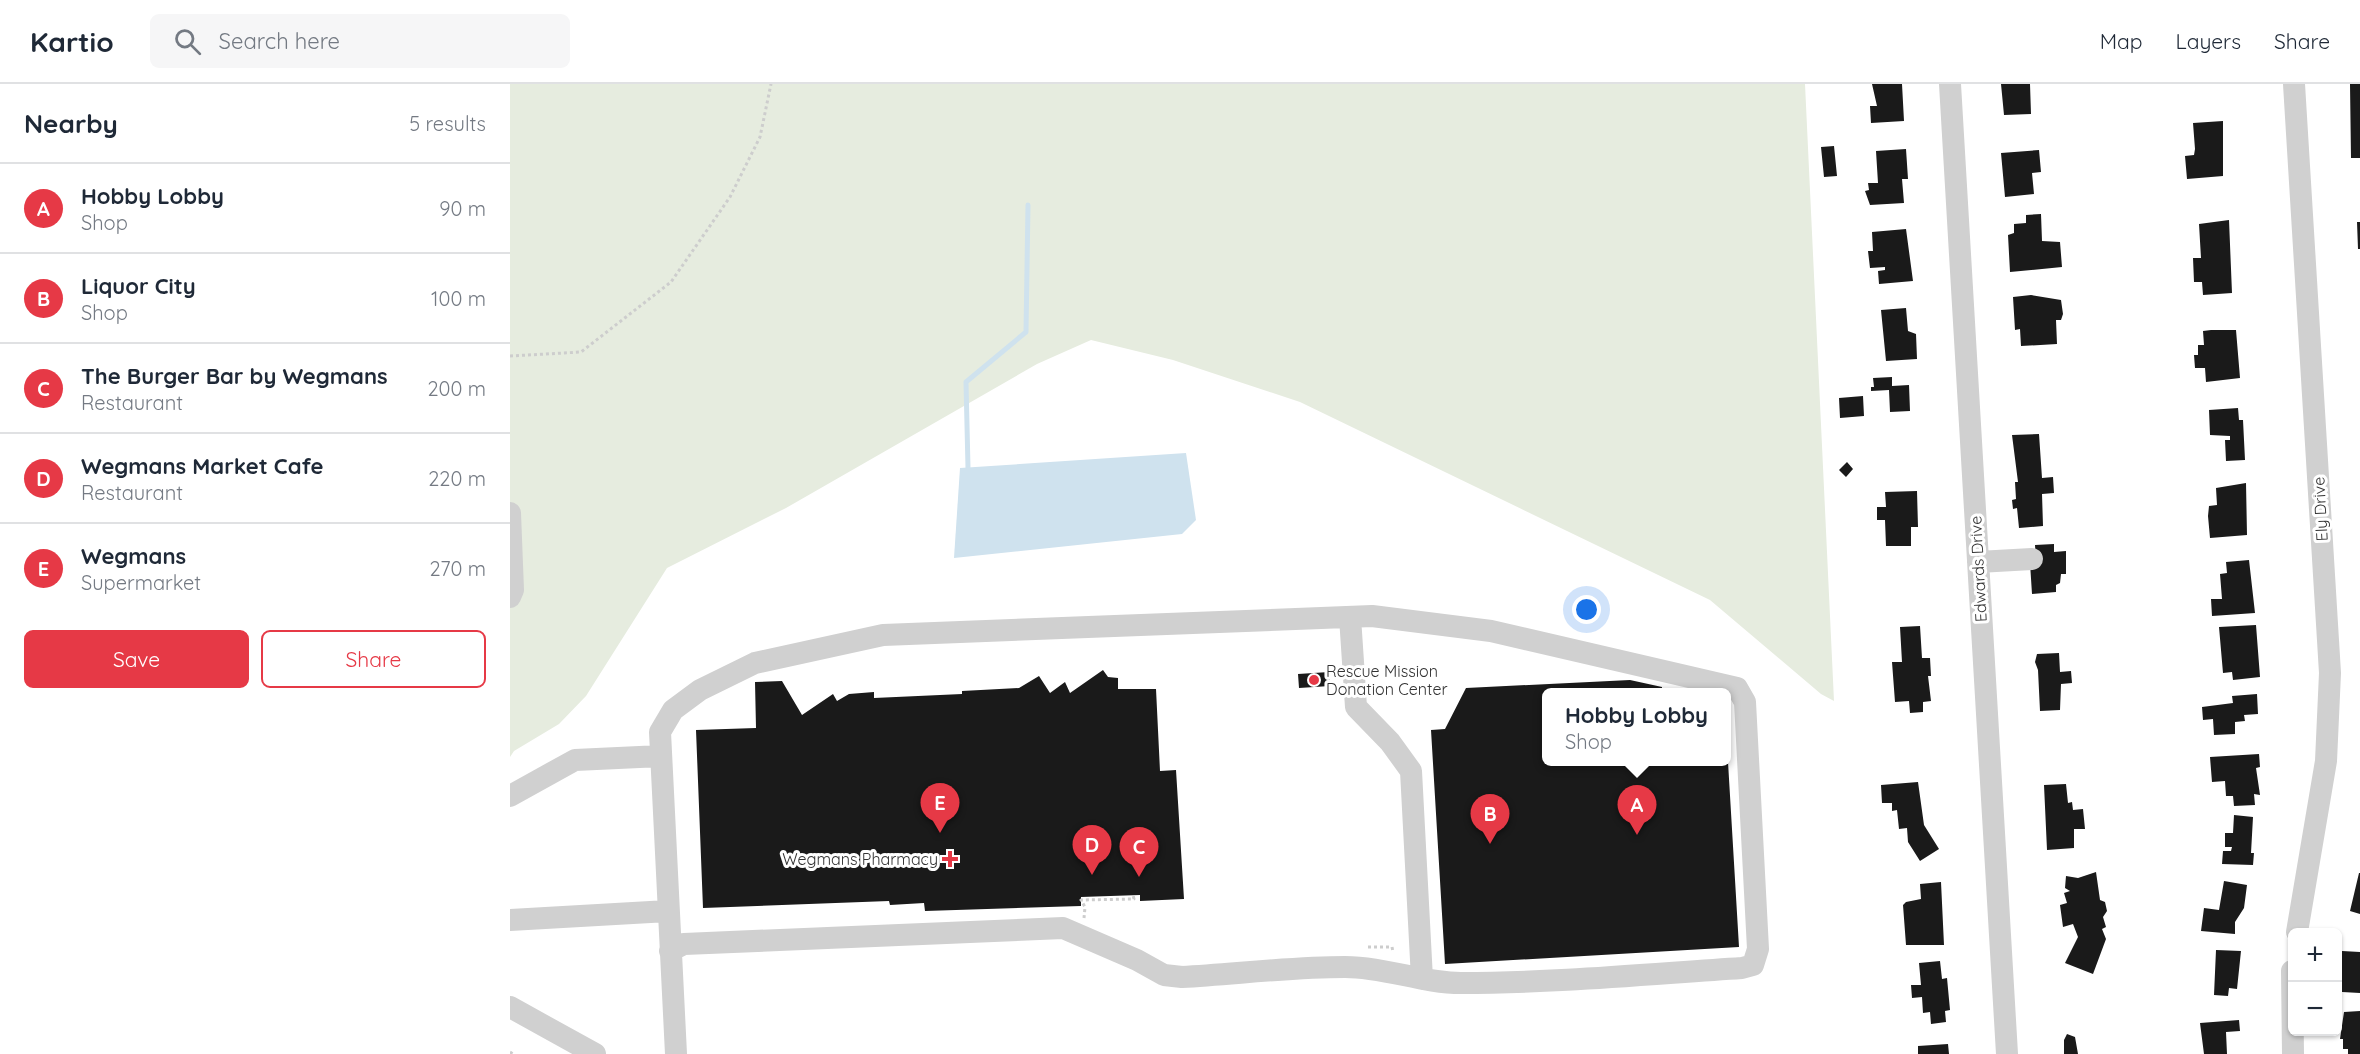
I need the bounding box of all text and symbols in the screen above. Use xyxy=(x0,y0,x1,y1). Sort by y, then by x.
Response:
search box xyxy=(150,14,570,68)
text: Kartio xyxy=(30,24,114,59)
icon: search xyxy=(171,25,204,58)
text: Search here xyxy=(219,27,340,55)
text: Map xyxy=(2100,28,2143,54)
text: Layers xyxy=(2176,28,2241,54)
text: Share xyxy=(2274,28,2330,54)
text: Nearby xyxy=(24,107,118,140)
text: 5 results xyxy=(409,111,486,136)
text: Hobby Lobby xyxy=(81,182,224,210)
text: A xyxy=(37,196,50,221)
text: 90 m xyxy=(439,196,486,221)
text: Shop xyxy=(81,210,128,235)
text: Liquor City xyxy=(81,272,196,300)
text: B xyxy=(37,286,50,311)
text: 100 m xyxy=(431,286,486,311)
text: Shop xyxy=(81,300,128,325)
text: The Burger Bar by Wegmans xyxy=(81,362,388,390)
text: C xyxy=(37,376,50,401)
text: 200 m xyxy=(427,376,486,401)
text: Restaurant xyxy=(81,390,183,415)
text: Wegmans Market Cafe xyxy=(81,452,323,480)
text: D xyxy=(36,466,51,491)
text: 220 m xyxy=(428,466,486,491)
street label: Ely Drive xyxy=(2308,476,2332,542)
text: Restaurant xyxy=(81,480,183,505)
street label: Edwards Drive xyxy=(1965,515,1991,623)
text: Wegmans xyxy=(81,542,186,570)
text: E xyxy=(38,556,49,581)
text: 270 m xyxy=(429,556,486,581)
text: Supermarket xyxy=(81,570,201,595)
your location xyxy=(1572,595,1601,624)
button: Save xyxy=(24,630,249,688)
button: Share xyxy=(261,630,486,688)
place label: Rescue Mission Donation Center xyxy=(1326,661,1448,699)
marker: Rescue Mission Donation Center xyxy=(1307,673,1321,687)
popup xyxy=(1542,688,1731,766)
text: Hobby Lobby xyxy=(1565,701,1708,729)
text: Shop xyxy=(1565,729,1612,754)
pin: E xyxy=(920,784,960,833)
pin: A xyxy=(1618,786,1656,835)
pin: B xyxy=(1470,794,1510,844)
pin: D xyxy=(1072,826,1112,875)
pin: C xyxy=(1120,828,1158,877)
place label: Wegmans Pharmacy xyxy=(782,849,938,869)
marker: Wegmans Pharmacy xyxy=(943,852,957,866)
map controls xyxy=(2288,928,2342,1036)
button: + xyxy=(2288,928,2342,982)
button: − xyxy=(2288,982,2342,1036)

